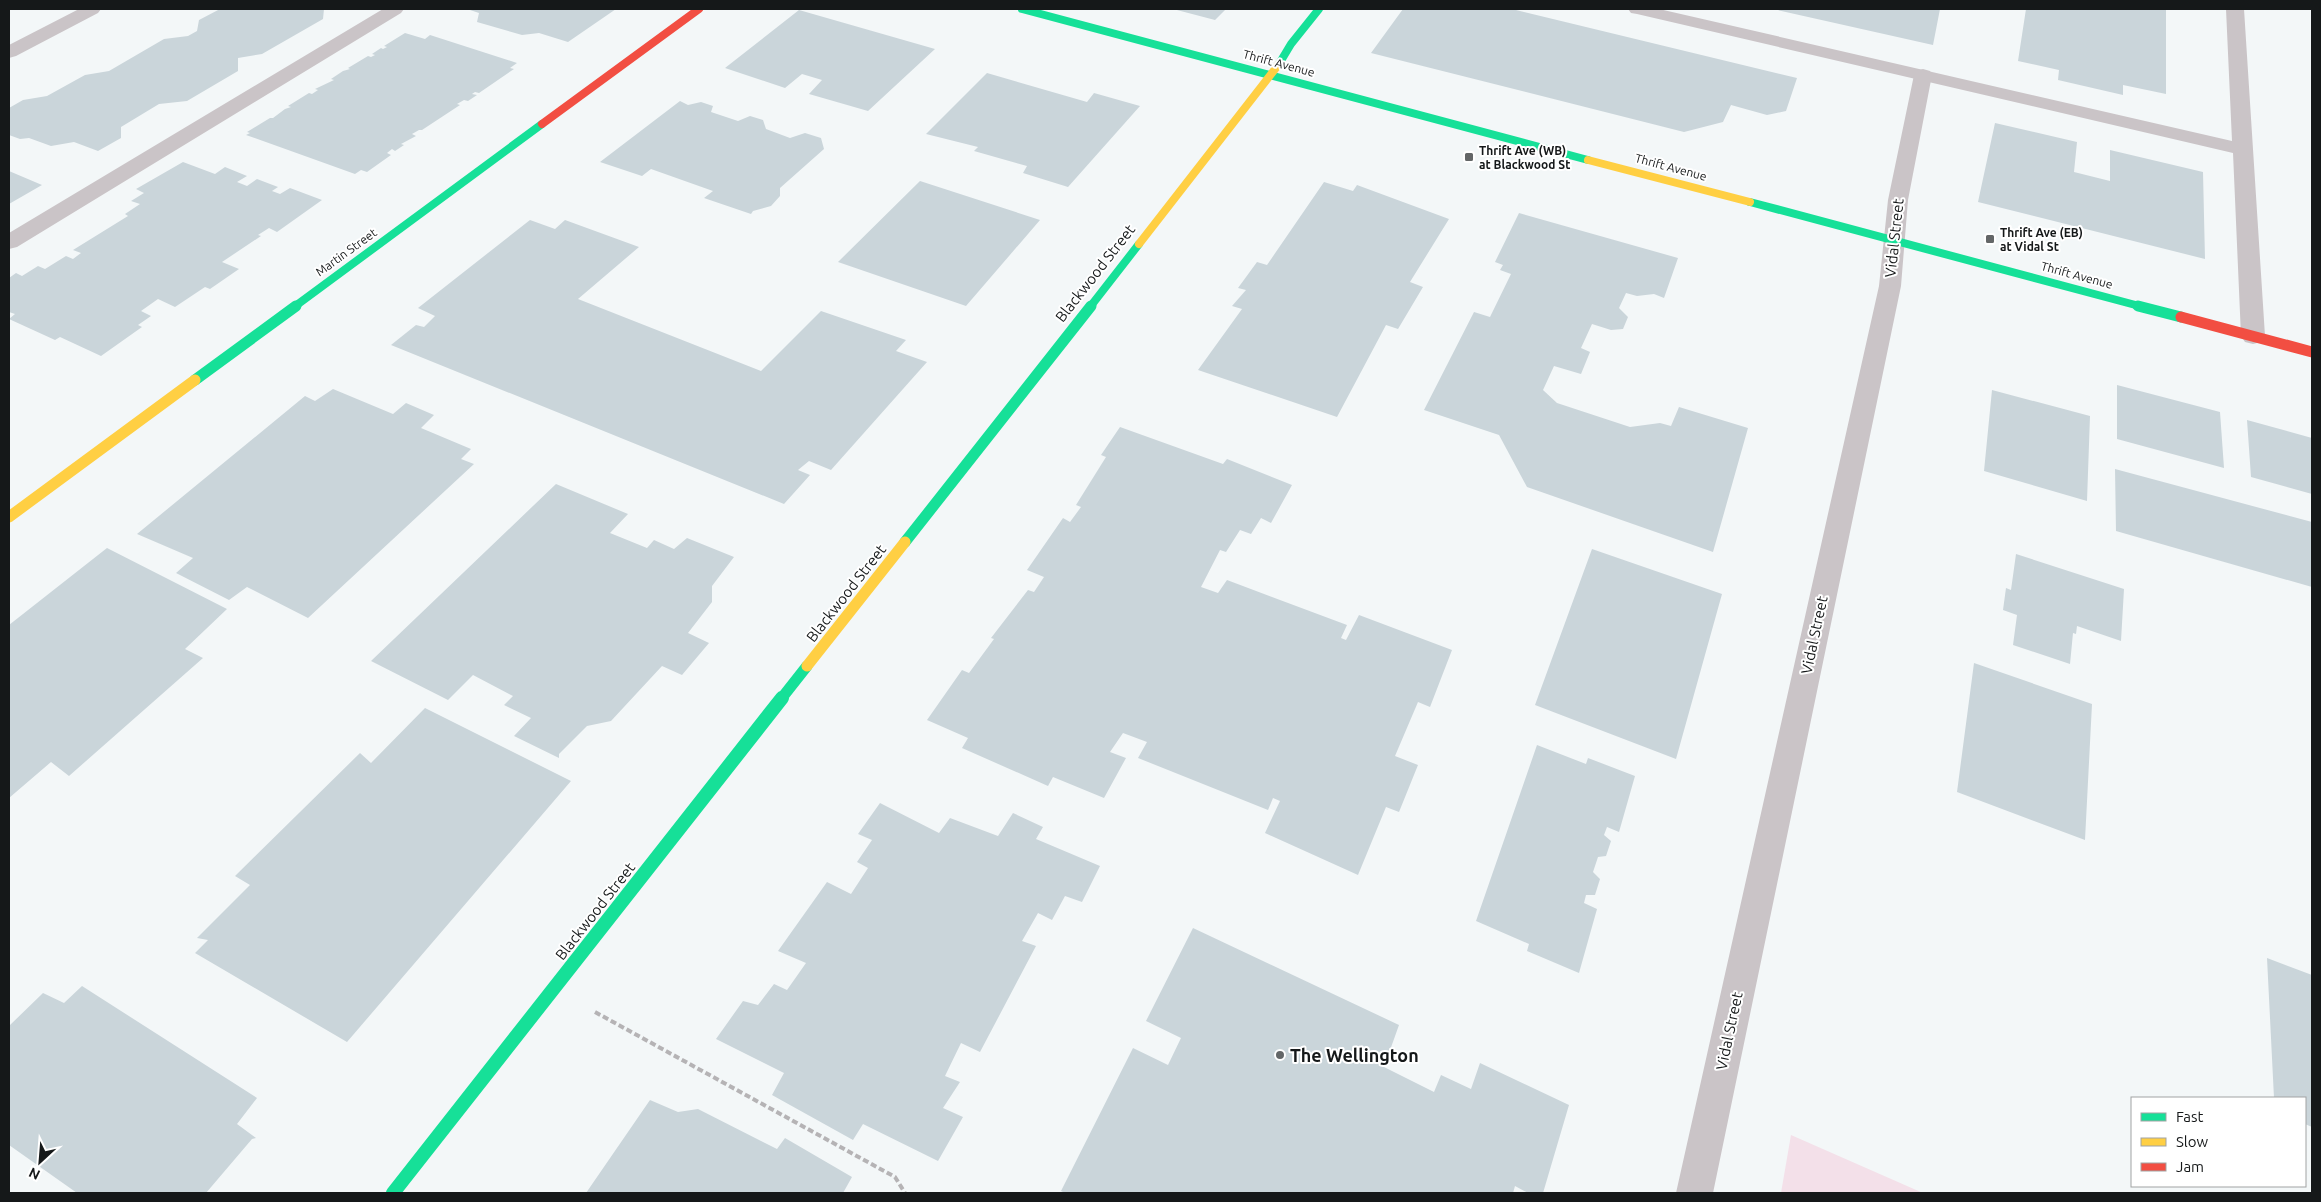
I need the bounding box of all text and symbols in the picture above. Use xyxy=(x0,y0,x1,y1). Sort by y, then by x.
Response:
street label: Thrift Avenue xyxy=(1242,47,1316,79)
place label: Thrift Ave (WB) at Blackwood St xyxy=(1479,144,1570,171)
marker: Thrift Ave (WB) at Blackwood St xyxy=(1463,151,1475,163)
street label: Thrift Avenue xyxy=(1634,151,1708,183)
street label: Vidal Street xyxy=(1881,198,1907,278)
street label: Blackwood Street xyxy=(1052,221,1138,325)
street label: Martin Street xyxy=(313,225,379,278)
place label: Thrift Ave (EB) at Vidal St xyxy=(2000,226,2083,253)
marker: Thrift Ave (EB) at Vidal St xyxy=(1984,233,1996,245)
street label: Thrift Avenue xyxy=(2040,259,2114,291)
street label: Blackwood Street xyxy=(803,541,889,645)
street label: Vidal Street xyxy=(1797,594,1831,676)
street label: Blackwood Street xyxy=(552,859,638,963)
street label: Vidal Street xyxy=(1712,990,1746,1072)
place label: The Wellington xyxy=(1290,1045,1419,1065)
marker: The Wellington xyxy=(1274,1049,1286,1061)
legend xyxy=(2131,1097,2306,1187)
text: Fast xyxy=(2176,1108,2204,1125)
text: Slow xyxy=(2176,1133,2209,1150)
north arrow xyxy=(15,1137,65,1187)
text: Jam xyxy=(2176,1158,2204,1175)
text: N xyxy=(26,1164,43,1183)

